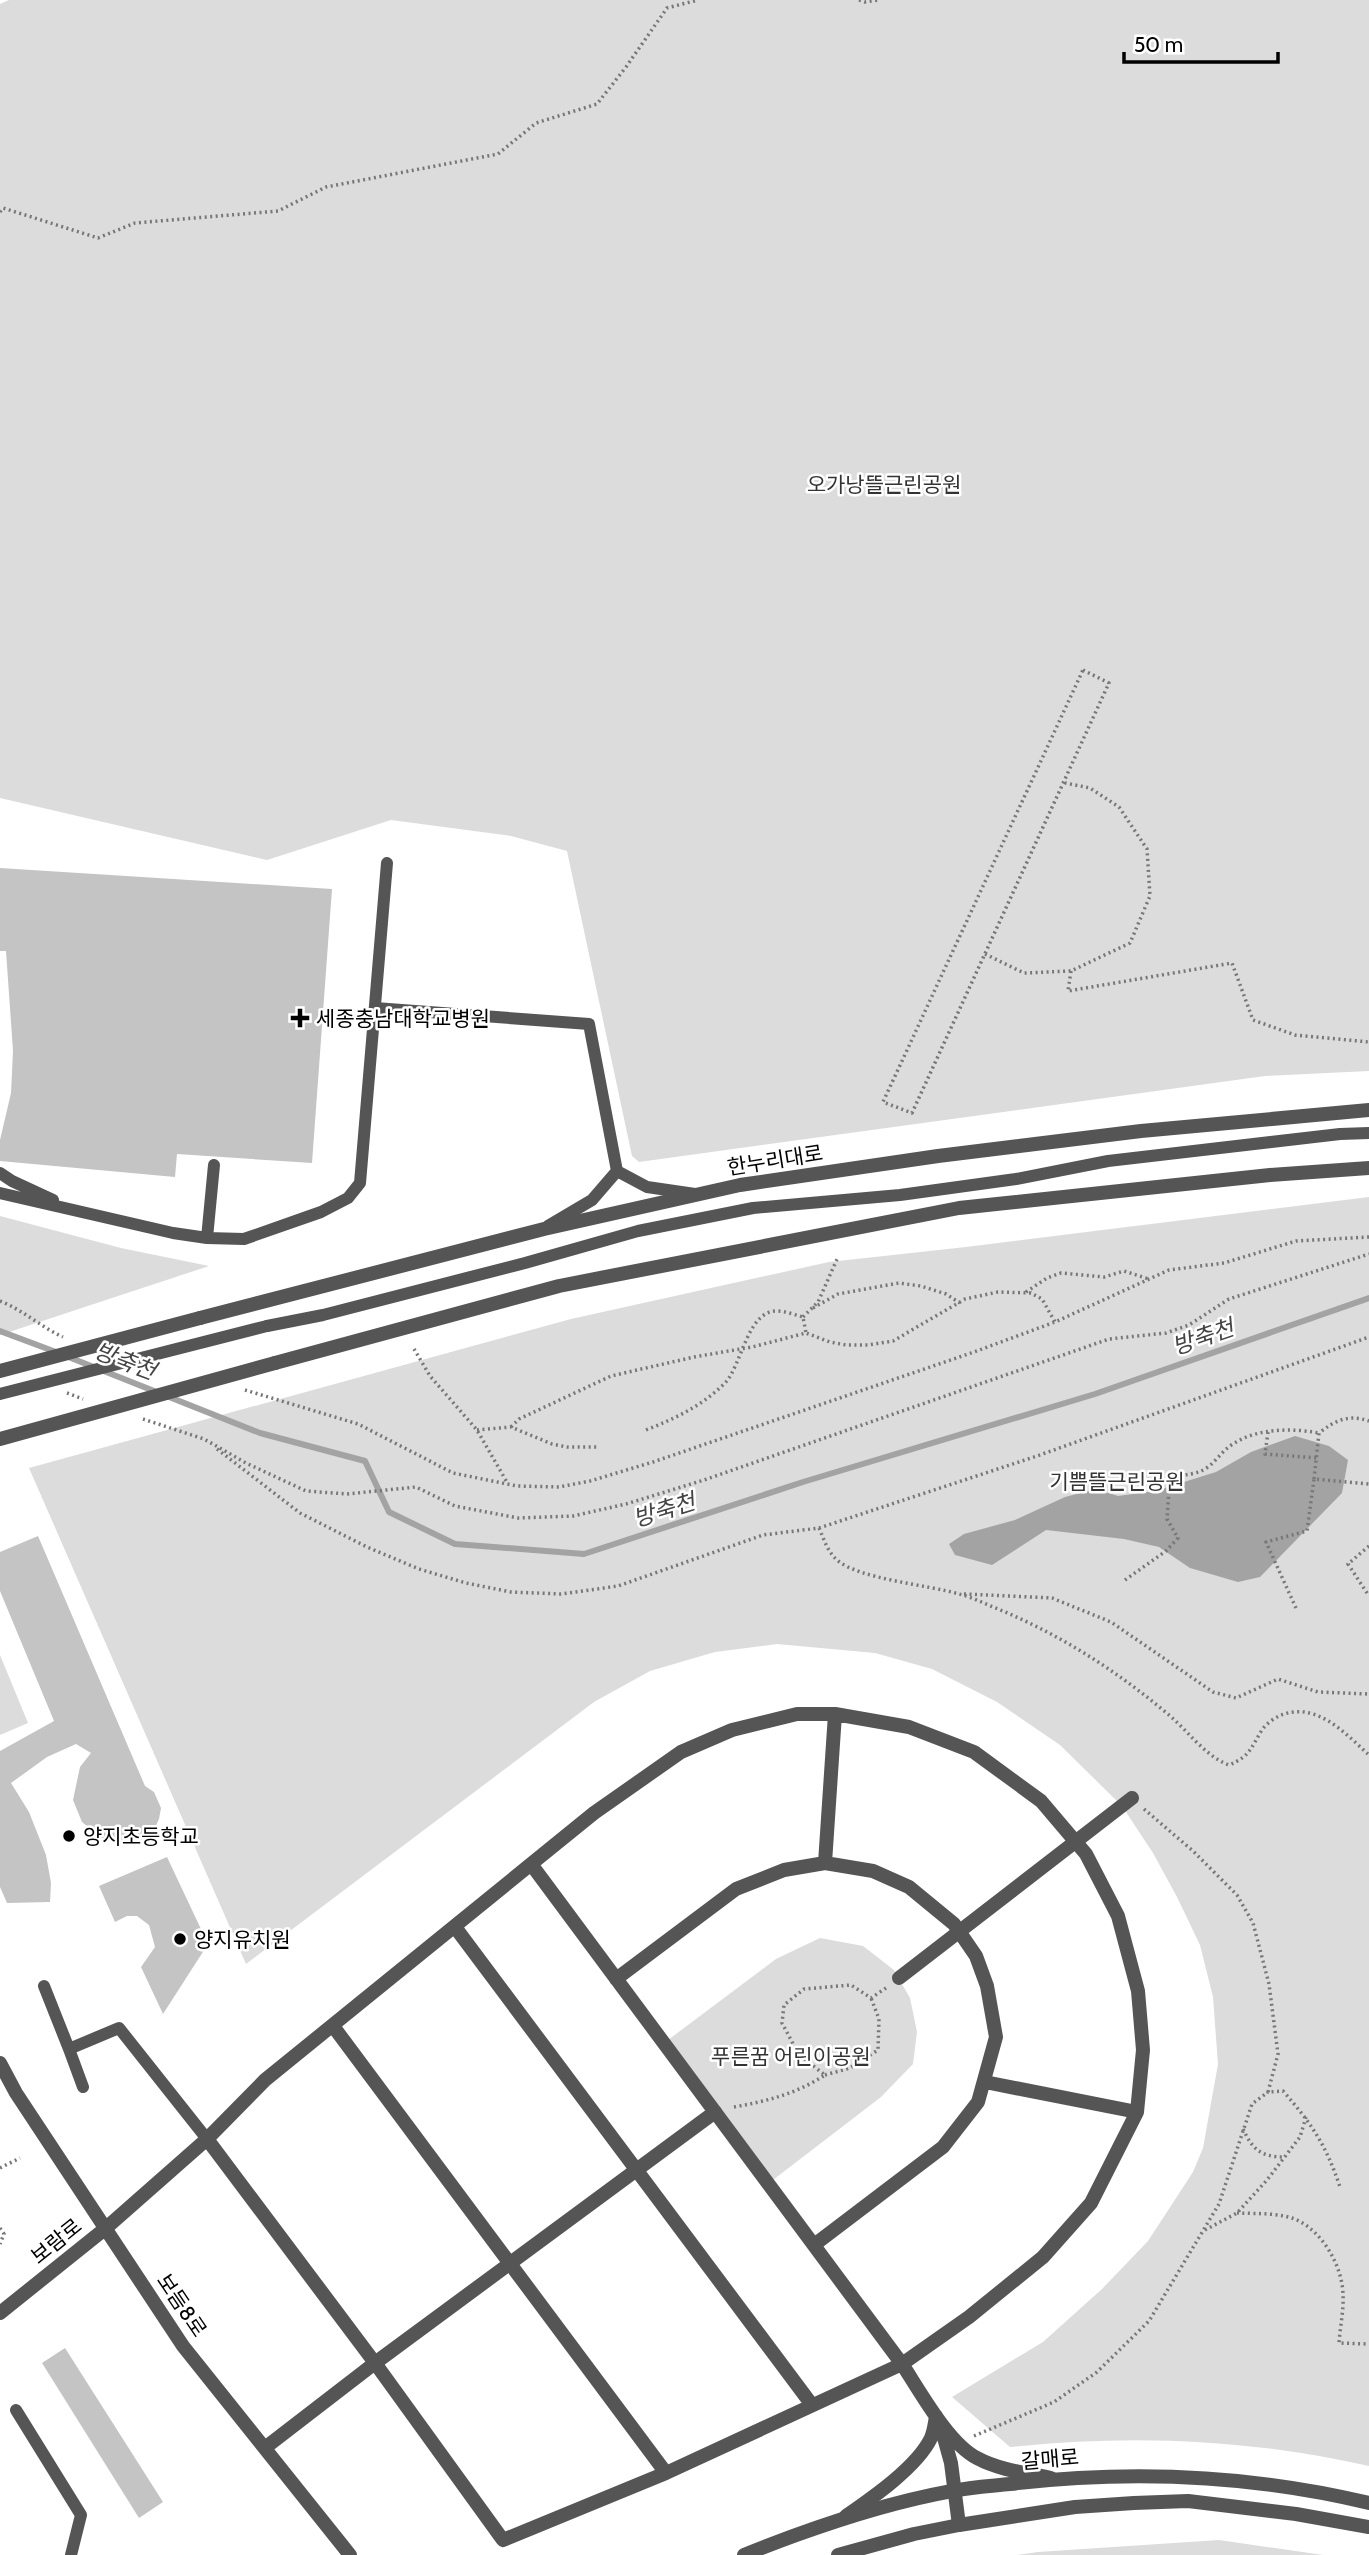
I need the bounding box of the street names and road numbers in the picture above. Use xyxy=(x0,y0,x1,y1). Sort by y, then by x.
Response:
street label: 한누리대로 xyxy=(725,1140,825,1180)
street label: 보람로 xyxy=(26,2213,86,2269)
street label: 보듬8로 xyxy=(152,2269,212,2341)
street label: 갈매로 xyxy=(1020,2444,1080,2474)

